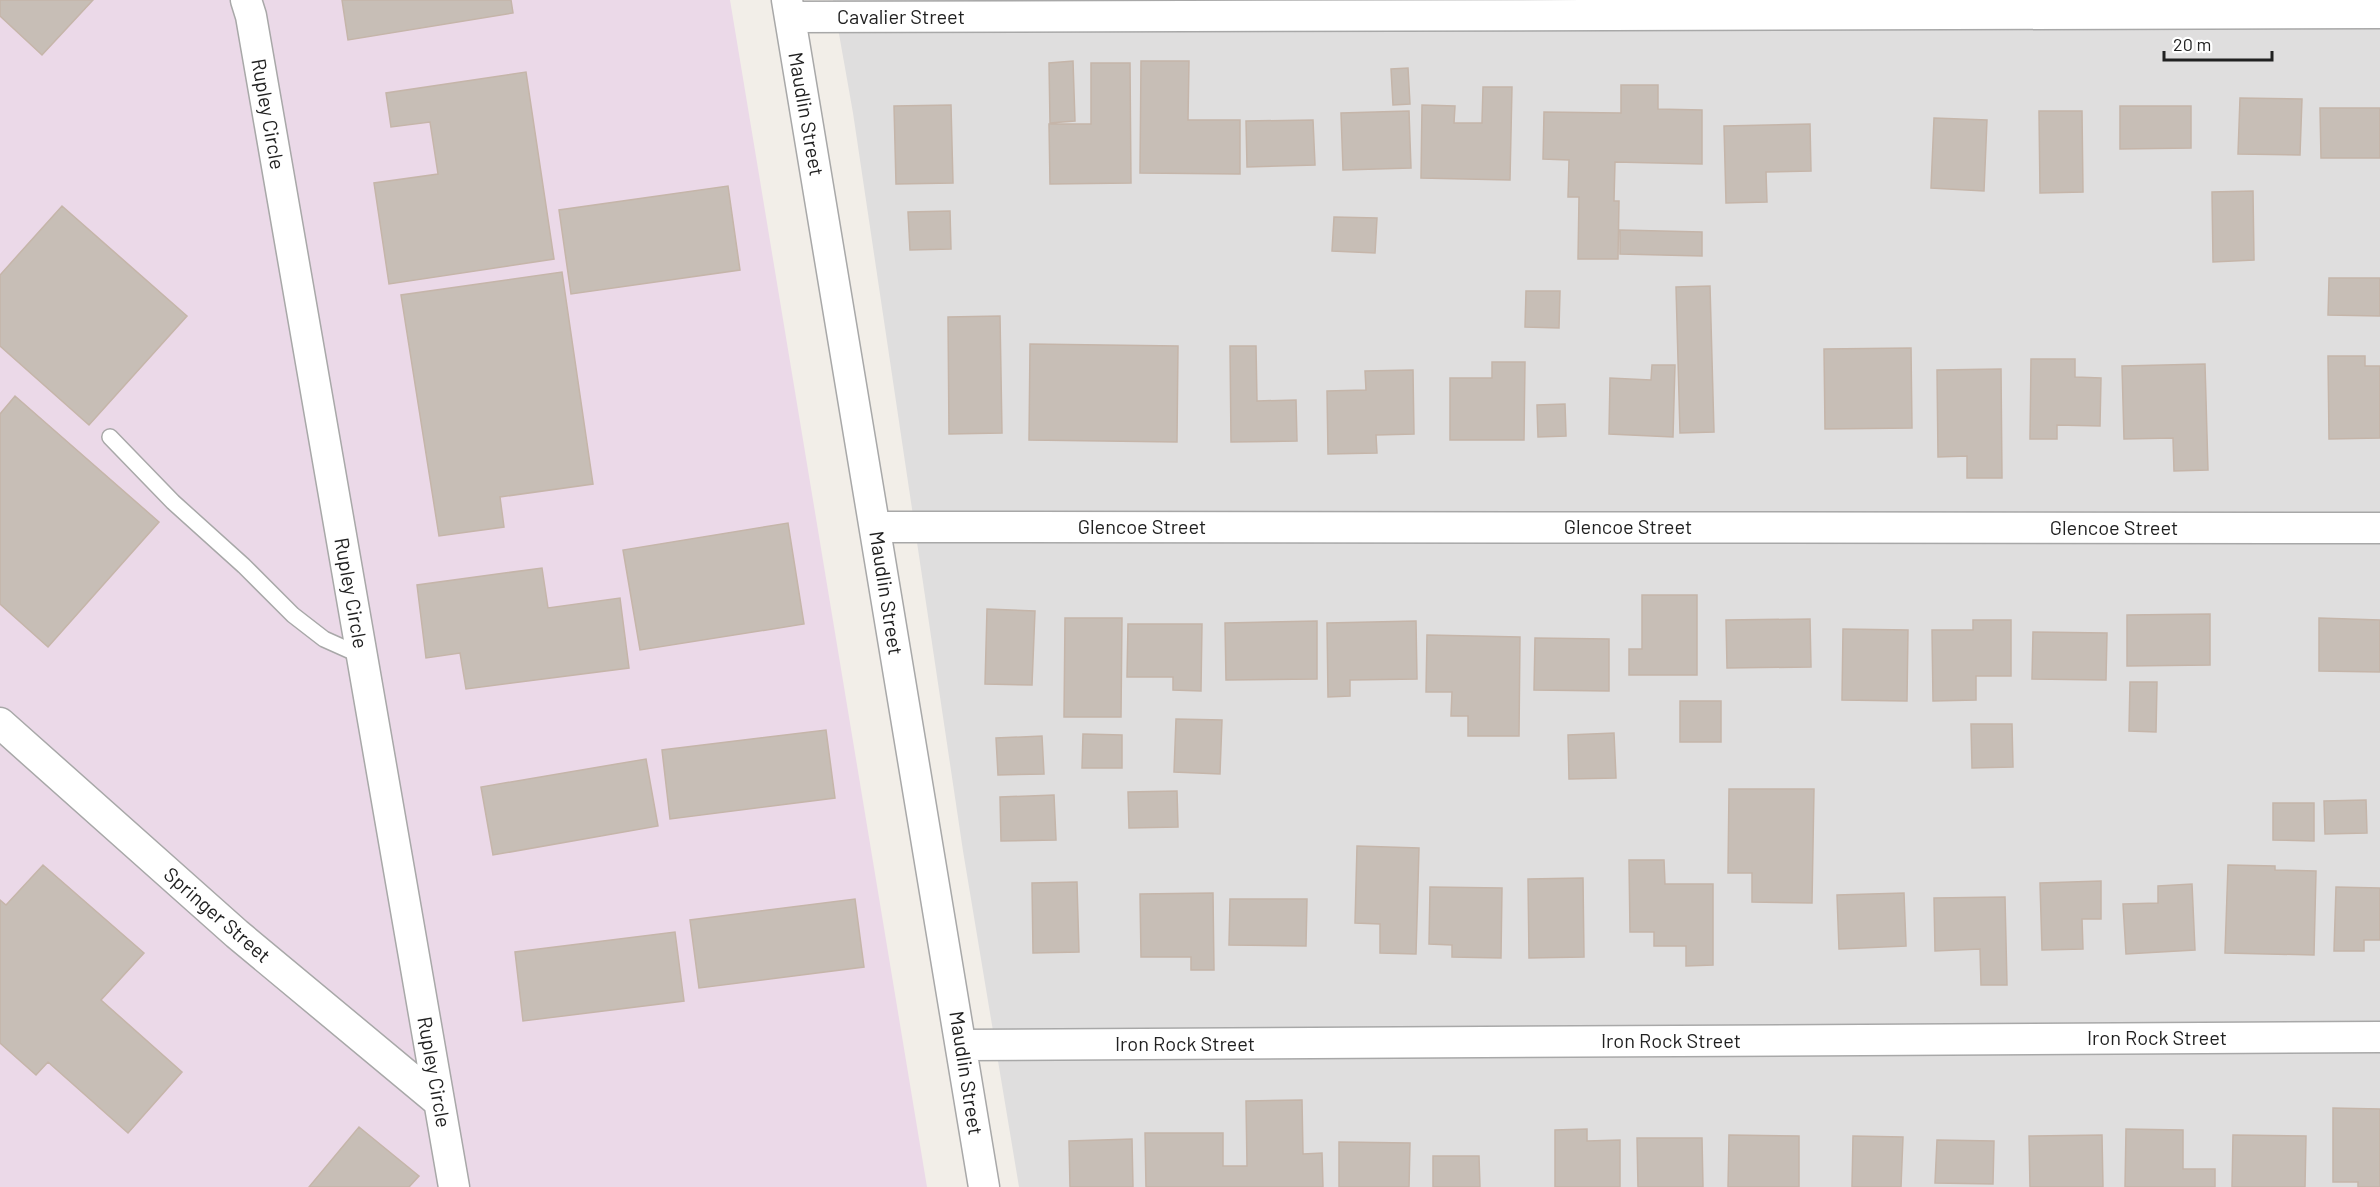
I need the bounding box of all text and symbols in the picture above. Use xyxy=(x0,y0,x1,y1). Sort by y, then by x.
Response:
street label: Cavalier Street xyxy=(837,4,965,28)
scale bar xyxy=(2164,24,2272,62)
text: 20 m xyxy=(2173,33,2211,55)
street label: Maudlin Street xyxy=(784,50,830,178)
street label: Rupley Circle xyxy=(247,56,291,171)
street label: Glencoe Street xyxy=(1078,514,1206,538)
street label: Glencoe Street xyxy=(1564,514,1692,538)
street label: Glencoe Street xyxy=(2050,515,2178,539)
street label: Maudlin Street xyxy=(865,529,909,657)
street label: Rupley Circle xyxy=(330,535,374,650)
street label: Springer Street xyxy=(160,862,276,967)
street label: Maudlin Street xyxy=(945,1009,989,1137)
street label: Rupley Circle xyxy=(413,1014,457,1129)
street label: Iron Rock Street xyxy=(2087,1025,2227,1049)
street label: Iron Rock Street xyxy=(1601,1028,1741,1052)
street label: Iron Rock Street xyxy=(1115,1031,1255,1055)

